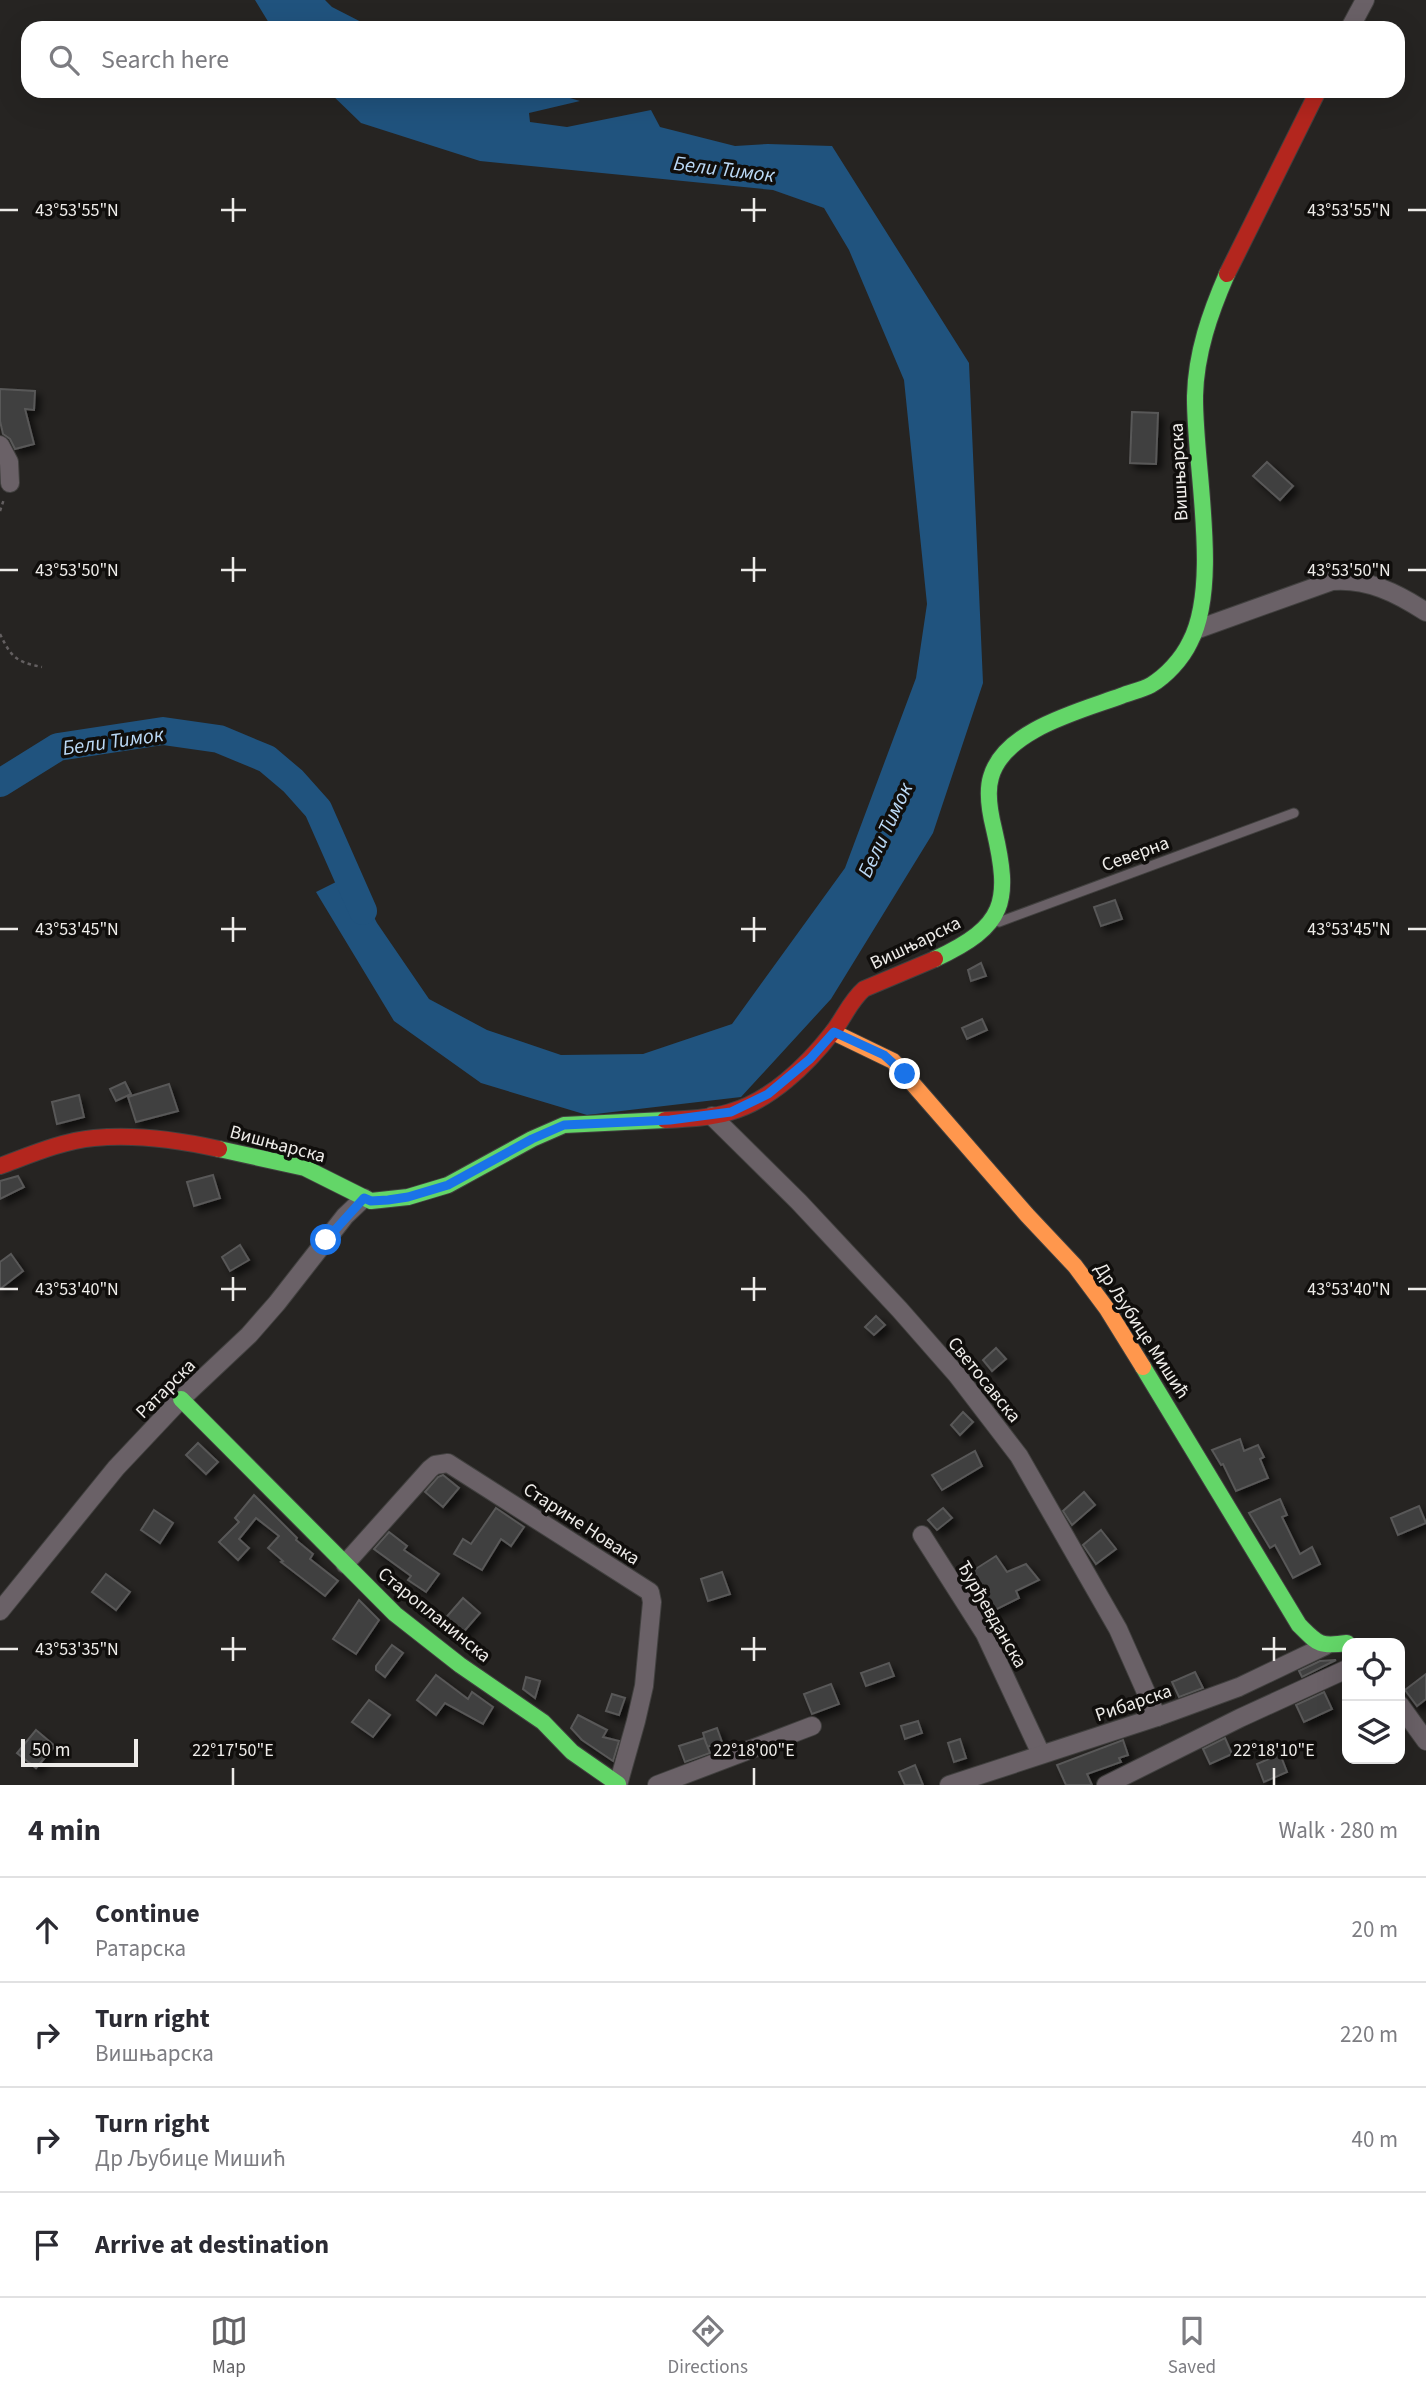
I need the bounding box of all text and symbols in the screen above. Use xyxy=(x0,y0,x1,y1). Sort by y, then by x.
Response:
search box xyxy=(21,21,1405,98)
icon: search xyxy=(45,41,83,79)
text: Search here xyxy=(101,41,229,78)
water label: Бели Тимок xyxy=(672,148,777,190)
text: 43°53'55"N xyxy=(35,198,119,223)
text: 43°53'55"N xyxy=(1307,198,1391,223)
street label: Вишњарска xyxy=(1163,422,1196,522)
text: 43°53'50"N xyxy=(35,558,119,583)
text: 43°53'50"N xyxy=(1307,558,1391,583)
water label: Бели Тимок xyxy=(61,719,166,763)
water label: Бели Тимок xyxy=(850,777,921,882)
street label: Северна xyxy=(1098,830,1173,879)
street label: Вишњарска xyxy=(866,910,966,977)
text: 43°53'45"N xyxy=(35,917,119,942)
text: 43°53'45"N xyxy=(1307,917,1391,942)
route end xyxy=(889,1058,920,1089)
street label: Вишњарска xyxy=(227,1119,328,1170)
route start xyxy=(310,1224,341,1255)
street label: Др Љубице Мишић xyxy=(1088,1257,1196,1404)
text: 43°53'40"N xyxy=(35,1277,119,1302)
text: 43°53'40"N xyxy=(1307,1277,1391,1302)
street label: Светосавска xyxy=(941,1331,1027,1429)
street label: Ратарска xyxy=(130,1353,202,1425)
street label: Старине Новака xyxy=(518,1476,645,1572)
street label: Ђурђевданска xyxy=(950,1556,1033,1673)
street label: Старопланинска xyxy=(372,1561,496,1669)
text: 43°53'35"N xyxy=(35,1637,119,1662)
map controls xyxy=(1342,1638,1405,1764)
button: locate xyxy=(1342,1638,1405,1701)
street label: Рибарска xyxy=(1092,1678,1175,1729)
button: layers xyxy=(1342,1701,1405,1764)
scale bar xyxy=(21,1736,138,1768)
text: 50 m xyxy=(32,1737,70,1764)
text: 22°17'50"E xyxy=(192,1738,274,1763)
text: 22°18'00"E xyxy=(713,1738,795,1763)
text: 22°18'10"E xyxy=(1233,1738,1315,1763)
text: 4 min xyxy=(28,1809,101,1852)
text: Walk · 280 m xyxy=(1279,1814,1398,1847)
text: Continue xyxy=(95,1895,200,1932)
icon: ahead xyxy=(28,1911,66,1949)
text: 20 m xyxy=(1351,1913,1398,1946)
text: Ратарска xyxy=(95,1932,186,1965)
text: Turn right xyxy=(95,2000,210,2037)
icon: right xyxy=(28,2016,66,2054)
text: 220 m xyxy=(1340,2018,1398,2051)
text: Вишњарска xyxy=(95,2037,214,2070)
text: Turn right xyxy=(95,2105,210,2142)
icon: right xyxy=(28,2121,66,2159)
text: 40 m xyxy=(1351,2123,1398,2156)
text: Др Љубице Мишић xyxy=(95,2142,285,2175)
icon: arrive xyxy=(28,2226,66,2264)
text: Arrive at destination xyxy=(95,2226,329,2263)
tab: Map xyxy=(210,2312,248,2381)
tab: Directions xyxy=(668,2312,748,2381)
tab: Saved xyxy=(1168,2312,1216,2381)

